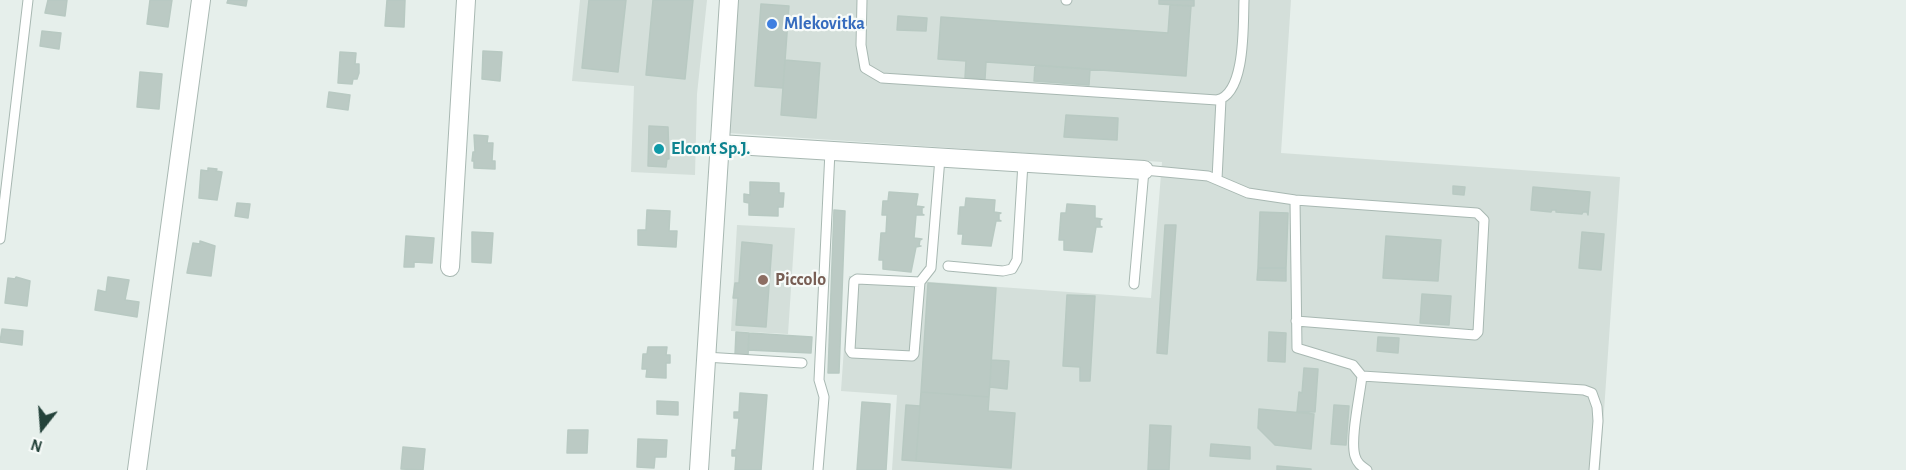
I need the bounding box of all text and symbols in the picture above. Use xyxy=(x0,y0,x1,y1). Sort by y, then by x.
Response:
place label: Mlekovitka xyxy=(784,13,865,35)
marker: Mlekovitka xyxy=(765,17,779,31)
place label: Elcont Sp.J. xyxy=(671,138,750,160)
marker: Elcont Sp.J. xyxy=(652,142,666,156)
place label: Piccolo xyxy=(775,269,826,291)
marker: Piccolo xyxy=(756,273,770,287)
north arrow xyxy=(12,398,72,458)
text: N xyxy=(29,436,44,454)

